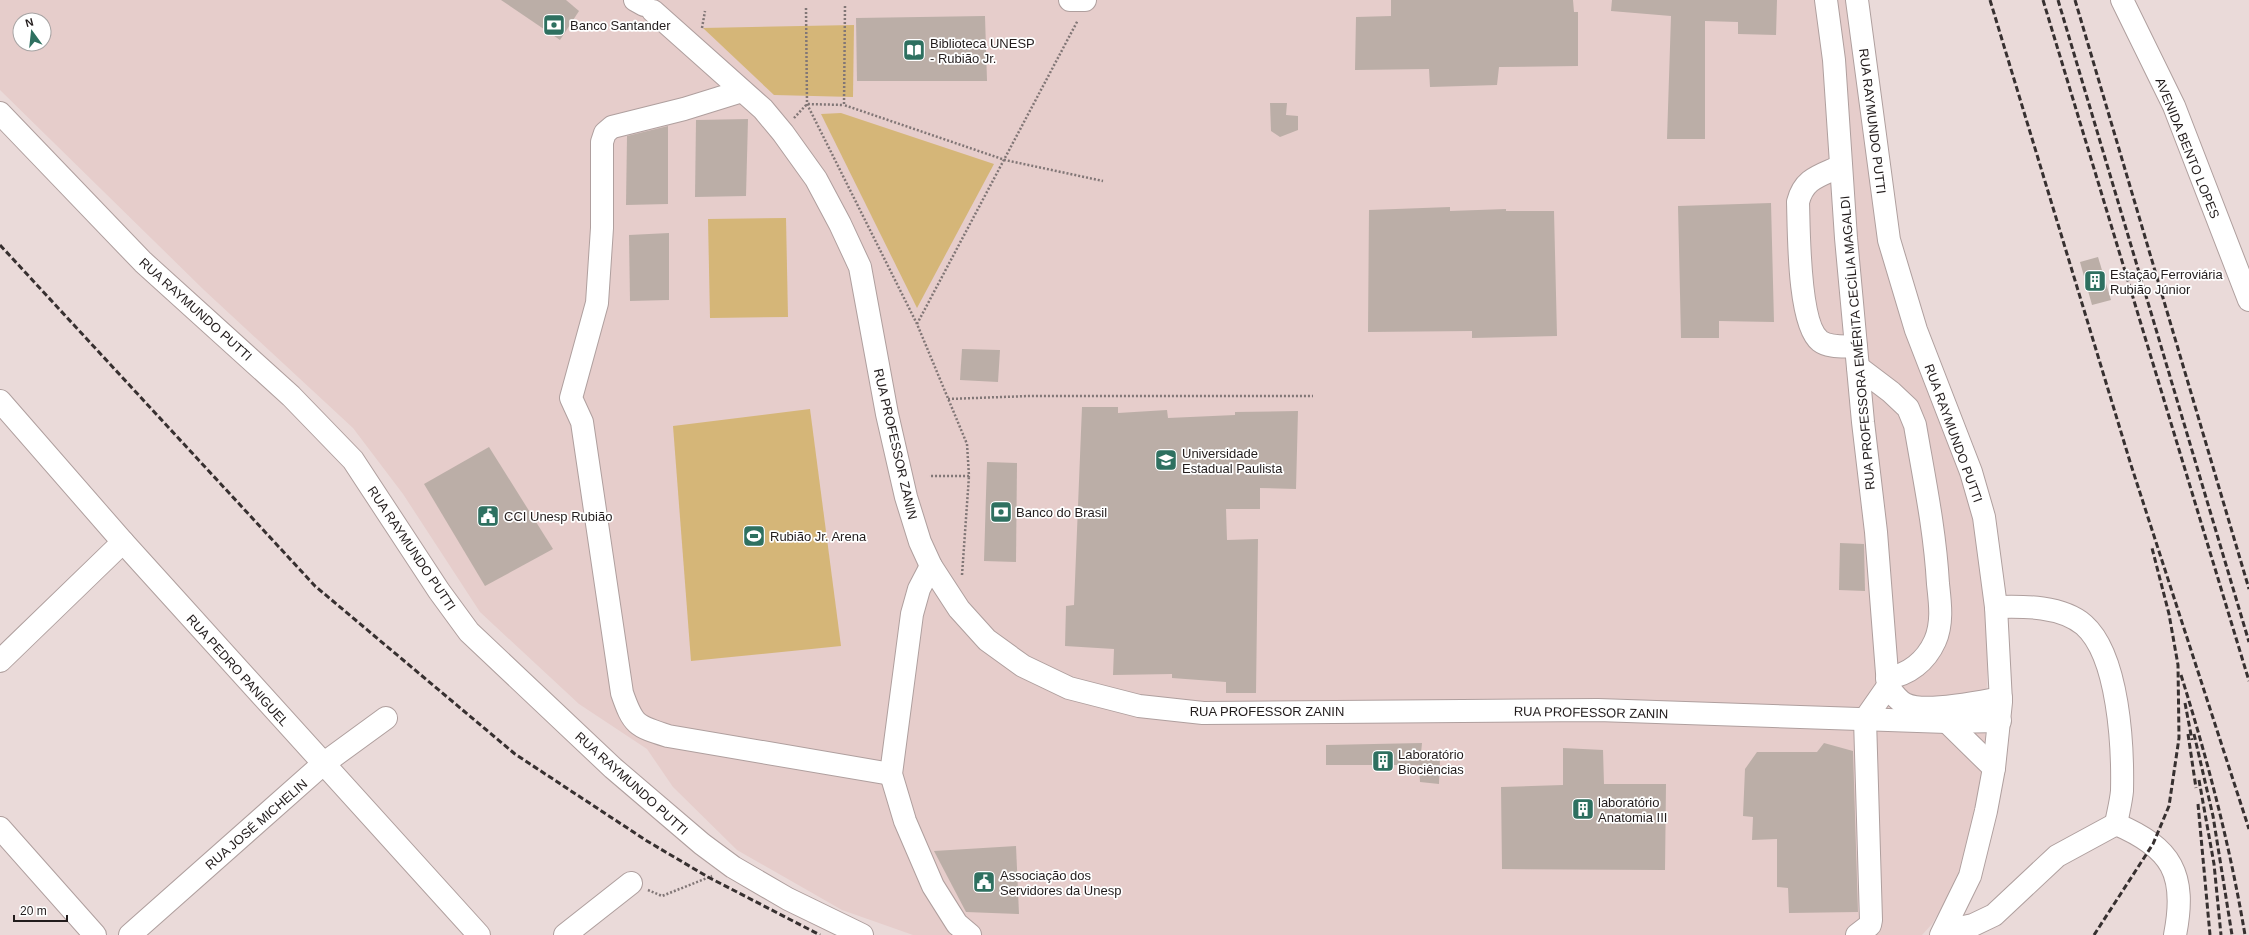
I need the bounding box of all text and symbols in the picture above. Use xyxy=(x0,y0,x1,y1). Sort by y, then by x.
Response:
north arrow xyxy=(12,12,52,52)
bank icon: Banco Santander xyxy=(541,12,567,38)
text: N xyxy=(24,16,35,29)
place label: Banco Santander xyxy=(570,18,671,33)
place label: Biblioteca UNESP - Rubião Jr. xyxy=(930,36,1035,66)
library icon: Biblioteca UNESP - Rubião Jr. xyxy=(901,37,927,63)
street label: RUA RAYMUNDO PUTTI xyxy=(1856,47,1889,195)
street label: AVENIDA BENTO LOPES xyxy=(2152,76,2223,221)
street label: RUA PROFESSORA EMÉRITA CECÍLIA MAGALDI xyxy=(1837,195,1878,491)
street label: RUA RAYMUNDO PUTTI xyxy=(136,255,255,364)
place label: Estação Ferroviária Rubião Júnior xyxy=(2110,267,2223,297)
building icon: Estação Ferroviária Rubião Júnior xyxy=(2082,268,2108,294)
street label: RUA RAYMUNDO PUTTI xyxy=(1921,362,1986,505)
street label: RUA PROFESSOR ZANIN xyxy=(871,367,920,521)
place label: Universidade Estadual Paulista xyxy=(1182,446,1283,476)
school or university icon: Universidade Estadual Paulista xyxy=(1153,447,1179,473)
street label: RUA RAYMUNDO PUTTI xyxy=(364,483,459,613)
bank icon: Banco do Brasil xyxy=(988,499,1014,525)
public building icon: CCI Unesp Rubião xyxy=(475,503,501,529)
place label: Banco do Brasil xyxy=(1016,505,1107,520)
place label: CCI Unesp Rubião xyxy=(504,509,612,524)
sports icon: Rubião Jr. Arena xyxy=(741,523,767,549)
place label: Rubião Jr. Arena xyxy=(770,529,867,544)
street label: RUA PEDRO PANIGUEL xyxy=(184,611,292,729)
street label: RUA PROFESSOR ZANIN xyxy=(1190,704,1344,719)
street label: RUA PROFESSOR ZANIN xyxy=(1514,704,1668,721)
street label: RUA RAYMUNDO PUTTI xyxy=(572,729,691,838)
place label: Laboratório Biociências xyxy=(1398,747,1464,777)
building icon: Laboratório Biociências xyxy=(1370,748,1396,774)
street label: RUA JOSÉ MICHELIN xyxy=(202,776,310,873)
place label: laboratório Anatomia III xyxy=(1598,795,1667,825)
building icon: laboratório Anatomia III xyxy=(1570,796,1596,822)
place label: Associação dos Servidores da Unesp xyxy=(1000,868,1121,898)
public building icon: Associação dos Servidores da Unesp xyxy=(971,869,997,895)
scale bar xyxy=(14,897,67,923)
text: 20 m xyxy=(20,904,47,918)

